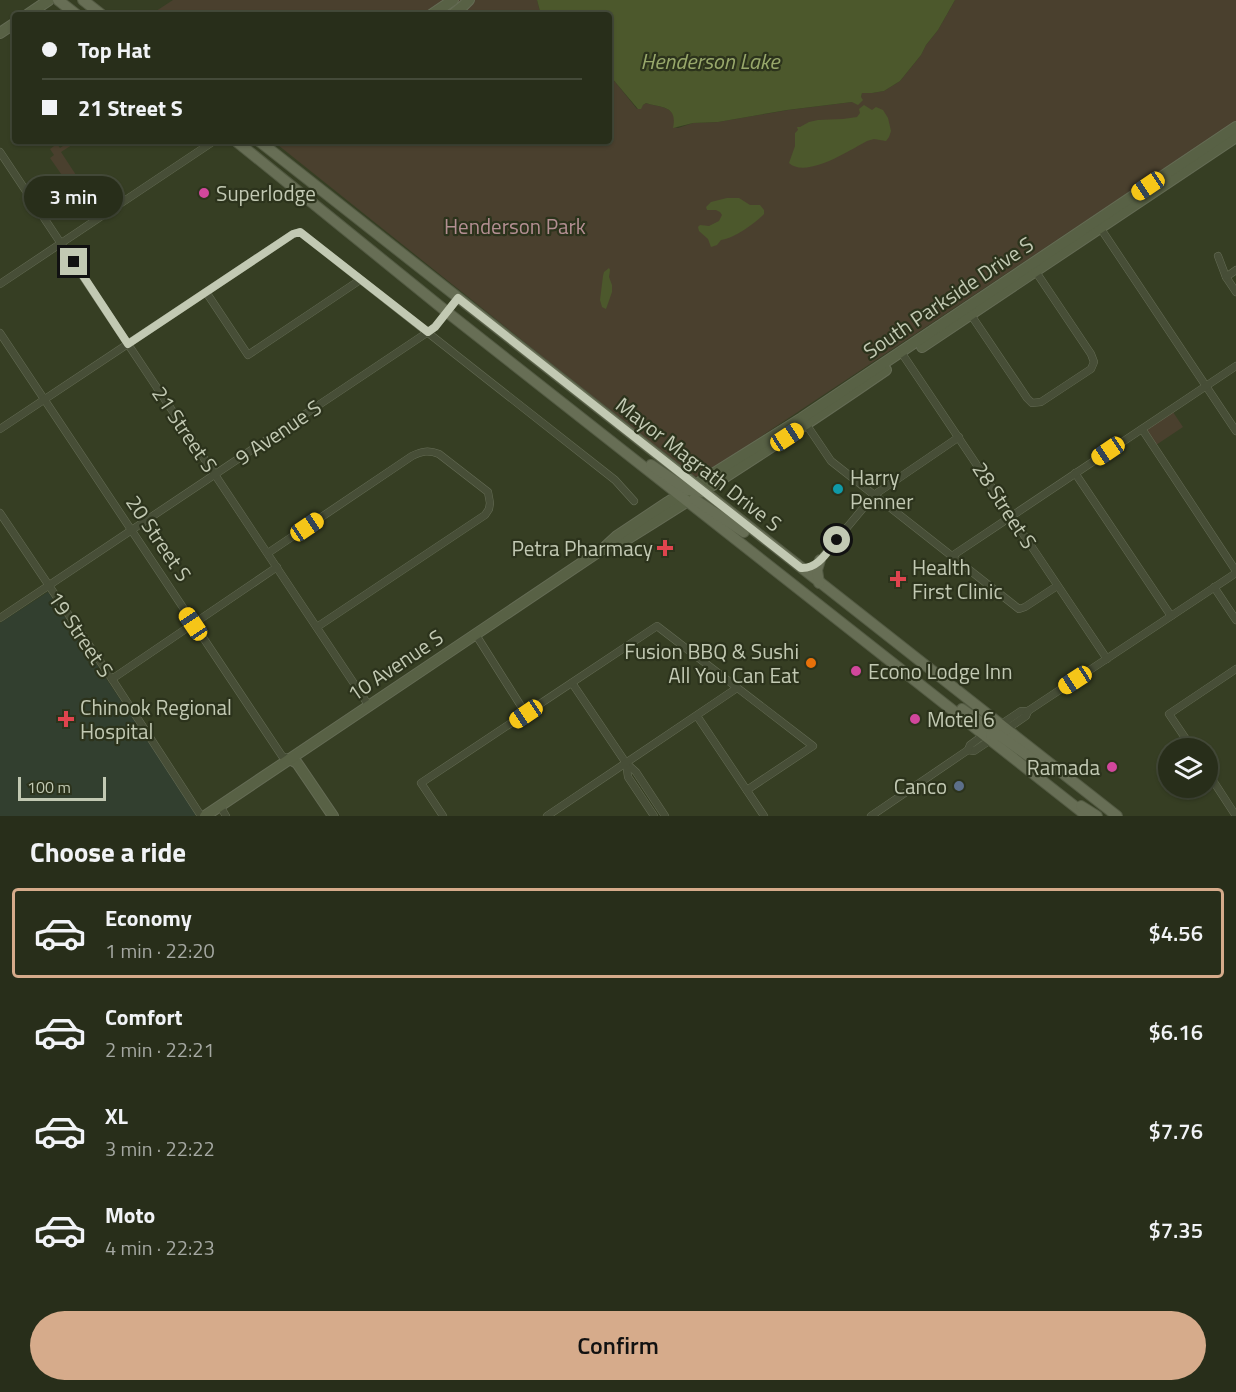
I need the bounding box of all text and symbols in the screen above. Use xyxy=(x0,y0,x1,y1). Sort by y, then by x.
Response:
text: Top Hat xyxy=(78,33,151,67)
water label: Henderson Lake xyxy=(641,44,781,78)
text: 21 Street S xyxy=(78,91,183,125)
car xyxy=(1128,168,1168,204)
callout: 3 min xyxy=(25,175,124,217)
place label: Superlodge xyxy=(216,177,316,209)
text: 3 min xyxy=(49,181,98,212)
marker: Superlodge xyxy=(197,186,211,200)
park label: Henderson Park xyxy=(444,210,586,242)
street label: South Parkside Drive S xyxy=(856,228,1040,366)
route end xyxy=(60,248,87,275)
street label: 21 Street S xyxy=(144,379,226,479)
street label: Mayor Magrath Drive S xyxy=(609,389,789,539)
street label: 9 Avenue S xyxy=(228,391,328,473)
car xyxy=(767,420,807,454)
car xyxy=(1088,433,1128,469)
street label: 28 Street S xyxy=(965,455,1045,555)
place label: Harry Penner xyxy=(850,461,913,517)
marker: Harry Penner xyxy=(831,482,845,496)
street label: 20 Street S xyxy=(118,488,200,588)
car xyxy=(287,509,327,545)
route start xyxy=(823,526,850,553)
place label: Petra Pharmacy xyxy=(511,532,653,564)
marker: Petra Pharmacy xyxy=(658,541,672,555)
place label: Health First Clinic xyxy=(912,551,1003,607)
marker: Health First Clinic xyxy=(889,570,907,588)
street label: 19 Street S xyxy=(40,584,122,684)
car xyxy=(175,604,211,644)
street label: 10 Avenue S xyxy=(341,621,449,709)
place label: Fusion BBQ & Sushi All You Can Eat xyxy=(624,635,800,691)
place label: Econo Lodge Inn xyxy=(868,655,1012,687)
marker: Fusion BBQ & Sushi All You Can Eat xyxy=(804,656,818,670)
car xyxy=(1055,663,1095,697)
marker: Econo Lodge Inn xyxy=(849,664,863,678)
place label: Chinook Regional Hospital xyxy=(80,691,232,747)
car xyxy=(506,696,546,732)
place label: Motel 6 xyxy=(927,703,995,735)
marker: Chinook Regional Hospital xyxy=(57,710,75,728)
marker: Motel 6 xyxy=(908,712,922,726)
map controls xyxy=(1158,738,1218,798)
button: layers xyxy=(1158,738,1218,798)
place label: Ramada xyxy=(1027,751,1100,783)
marker: Ramada xyxy=(1105,760,1119,774)
place label: Canco xyxy=(894,770,947,802)
scale bar xyxy=(18,774,106,802)
text: 100 m xyxy=(27,775,71,799)
marker: Canco xyxy=(952,779,966,793)
text: Choose a ride xyxy=(30,831,186,872)
text: Economy xyxy=(105,901,192,935)
icon: car xyxy=(33,906,87,960)
text: $4.56 xyxy=(1148,916,1203,950)
text: 1 min · 22:20 xyxy=(105,935,215,966)
text: Comfort xyxy=(105,1000,183,1034)
icon: car xyxy=(33,1005,87,1059)
text: $6.16 xyxy=(1148,1015,1203,1049)
text: 2 min · 22:21 xyxy=(105,1034,215,1065)
text: XL xyxy=(105,1099,128,1133)
icon: car xyxy=(33,1104,87,1158)
text: $7.76 xyxy=(1148,1114,1203,1148)
text: 3 min · 22:22 xyxy=(105,1133,215,1164)
text: Moto xyxy=(105,1198,155,1232)
icon: car xyxy=(33,1203,87,1257)
text: $7.35 xyxy=(1148,1213,1203,1247)
text: 4 min · 22:23 xyxy=(105,1232,215,1263)
button: Confirm xyxy=(30,1311,1206,1380)

